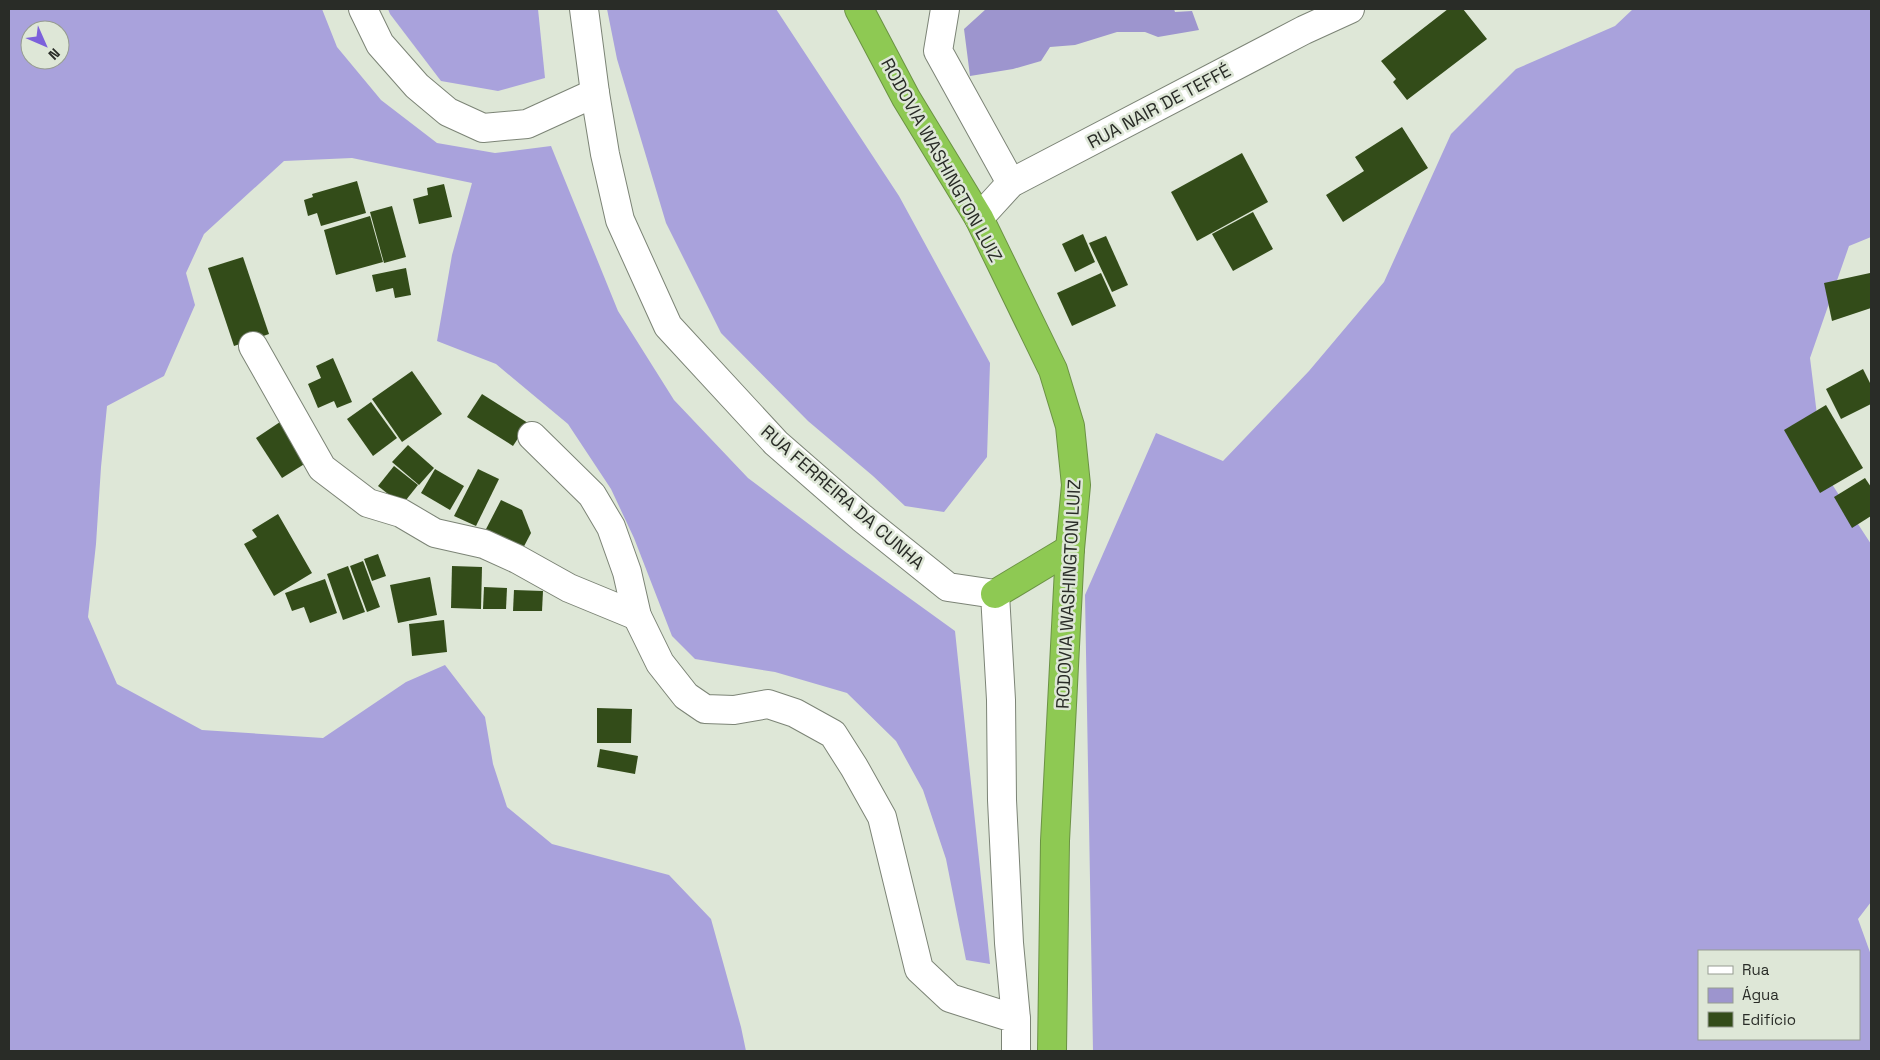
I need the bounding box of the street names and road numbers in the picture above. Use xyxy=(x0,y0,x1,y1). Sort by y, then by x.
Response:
street label: RODOVIA WASHINGTON LUIZ xyxy=(876,54,1008,266)
street label: RUA NAIR DE TEFFÉ xyxy=(1083,59,1235,153)
street label: RUA FERREIRA DA CUNHA xyxy=(757,420,929,574)
street label: RODOVIA WASHINGTON LUIZ xyxy=(1050,479,1086,709)

